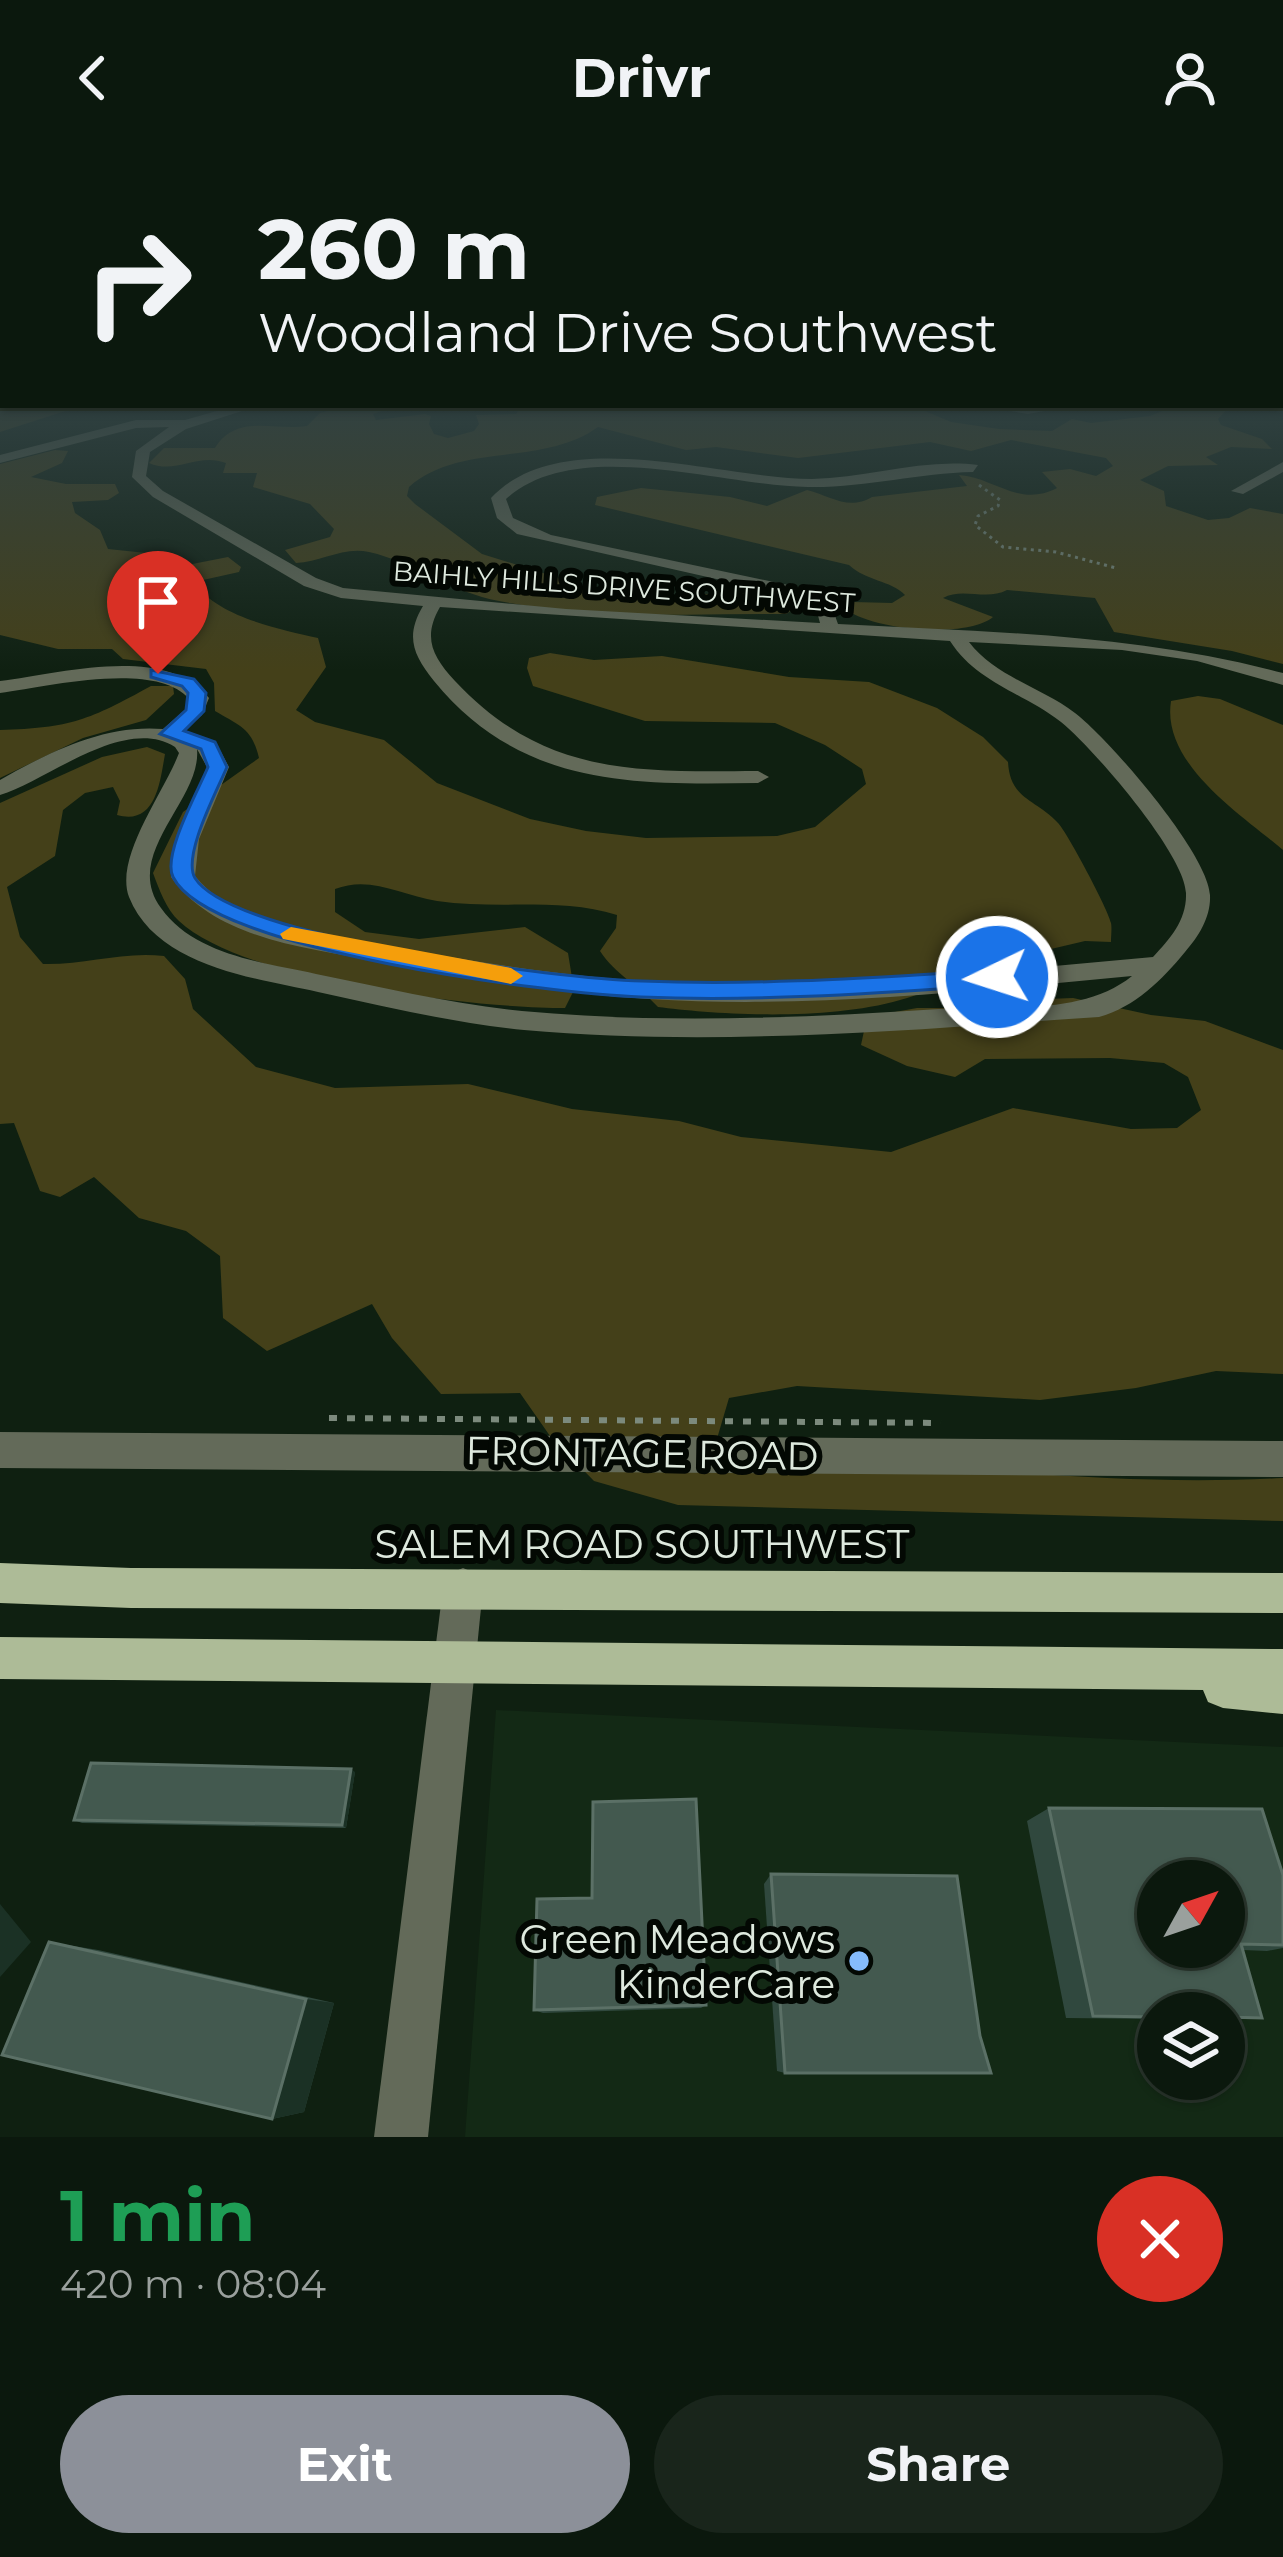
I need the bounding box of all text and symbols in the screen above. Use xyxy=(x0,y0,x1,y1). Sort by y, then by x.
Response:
icon: back xyxy=(60,45,126,111)
text: Drivr xyxy=(572,45,711,111)
icon: person xyxy=(1157,45,1223,111)
text: 260 m xyxy=(258,198,530,300)
icon: right xyxy=(60,204,216,360)
text: Woodland Drive Southwest xyxy=(258,300,997,366)
pin xyxy=(107,551,209,674)
street label: BAIHLY HILLS DRIVE SOUTHWEST xyxy=(392,554,857,620)
icon: arrive xyxy=(125,569,191,635)
position arrow xyxy=(934,914,1060,1040)
street label: FRONTAGE ROAD xyxy=(465,1426,819,1480)
street label: SALEM ROAD SOUTHWEST xyxy=(375,1520,910,1568)
north arrow xyxy=(1137,1860,1245,1968)
map controls xyxy=(1137,1860,1245,2100)
place label: Green Meadows KinderCare xyxy=(519,1915,835,2008)
marker: Green Meadows KinderCare xyxy=(846,1948,872,1974)
button: layers xyxy=(1137,1992,1245,2100)
text: 1 min xyxy=(60,2171,256,2259)
button: close xyxy=(1097,2176,1223,2302)
text: 420 m · 08:04 xyxy=(60,2260,326,2308)
button: Exit xyxy=(60,2395,630,2533)
button: Share xyxy=(654,2395,1223,2533)

